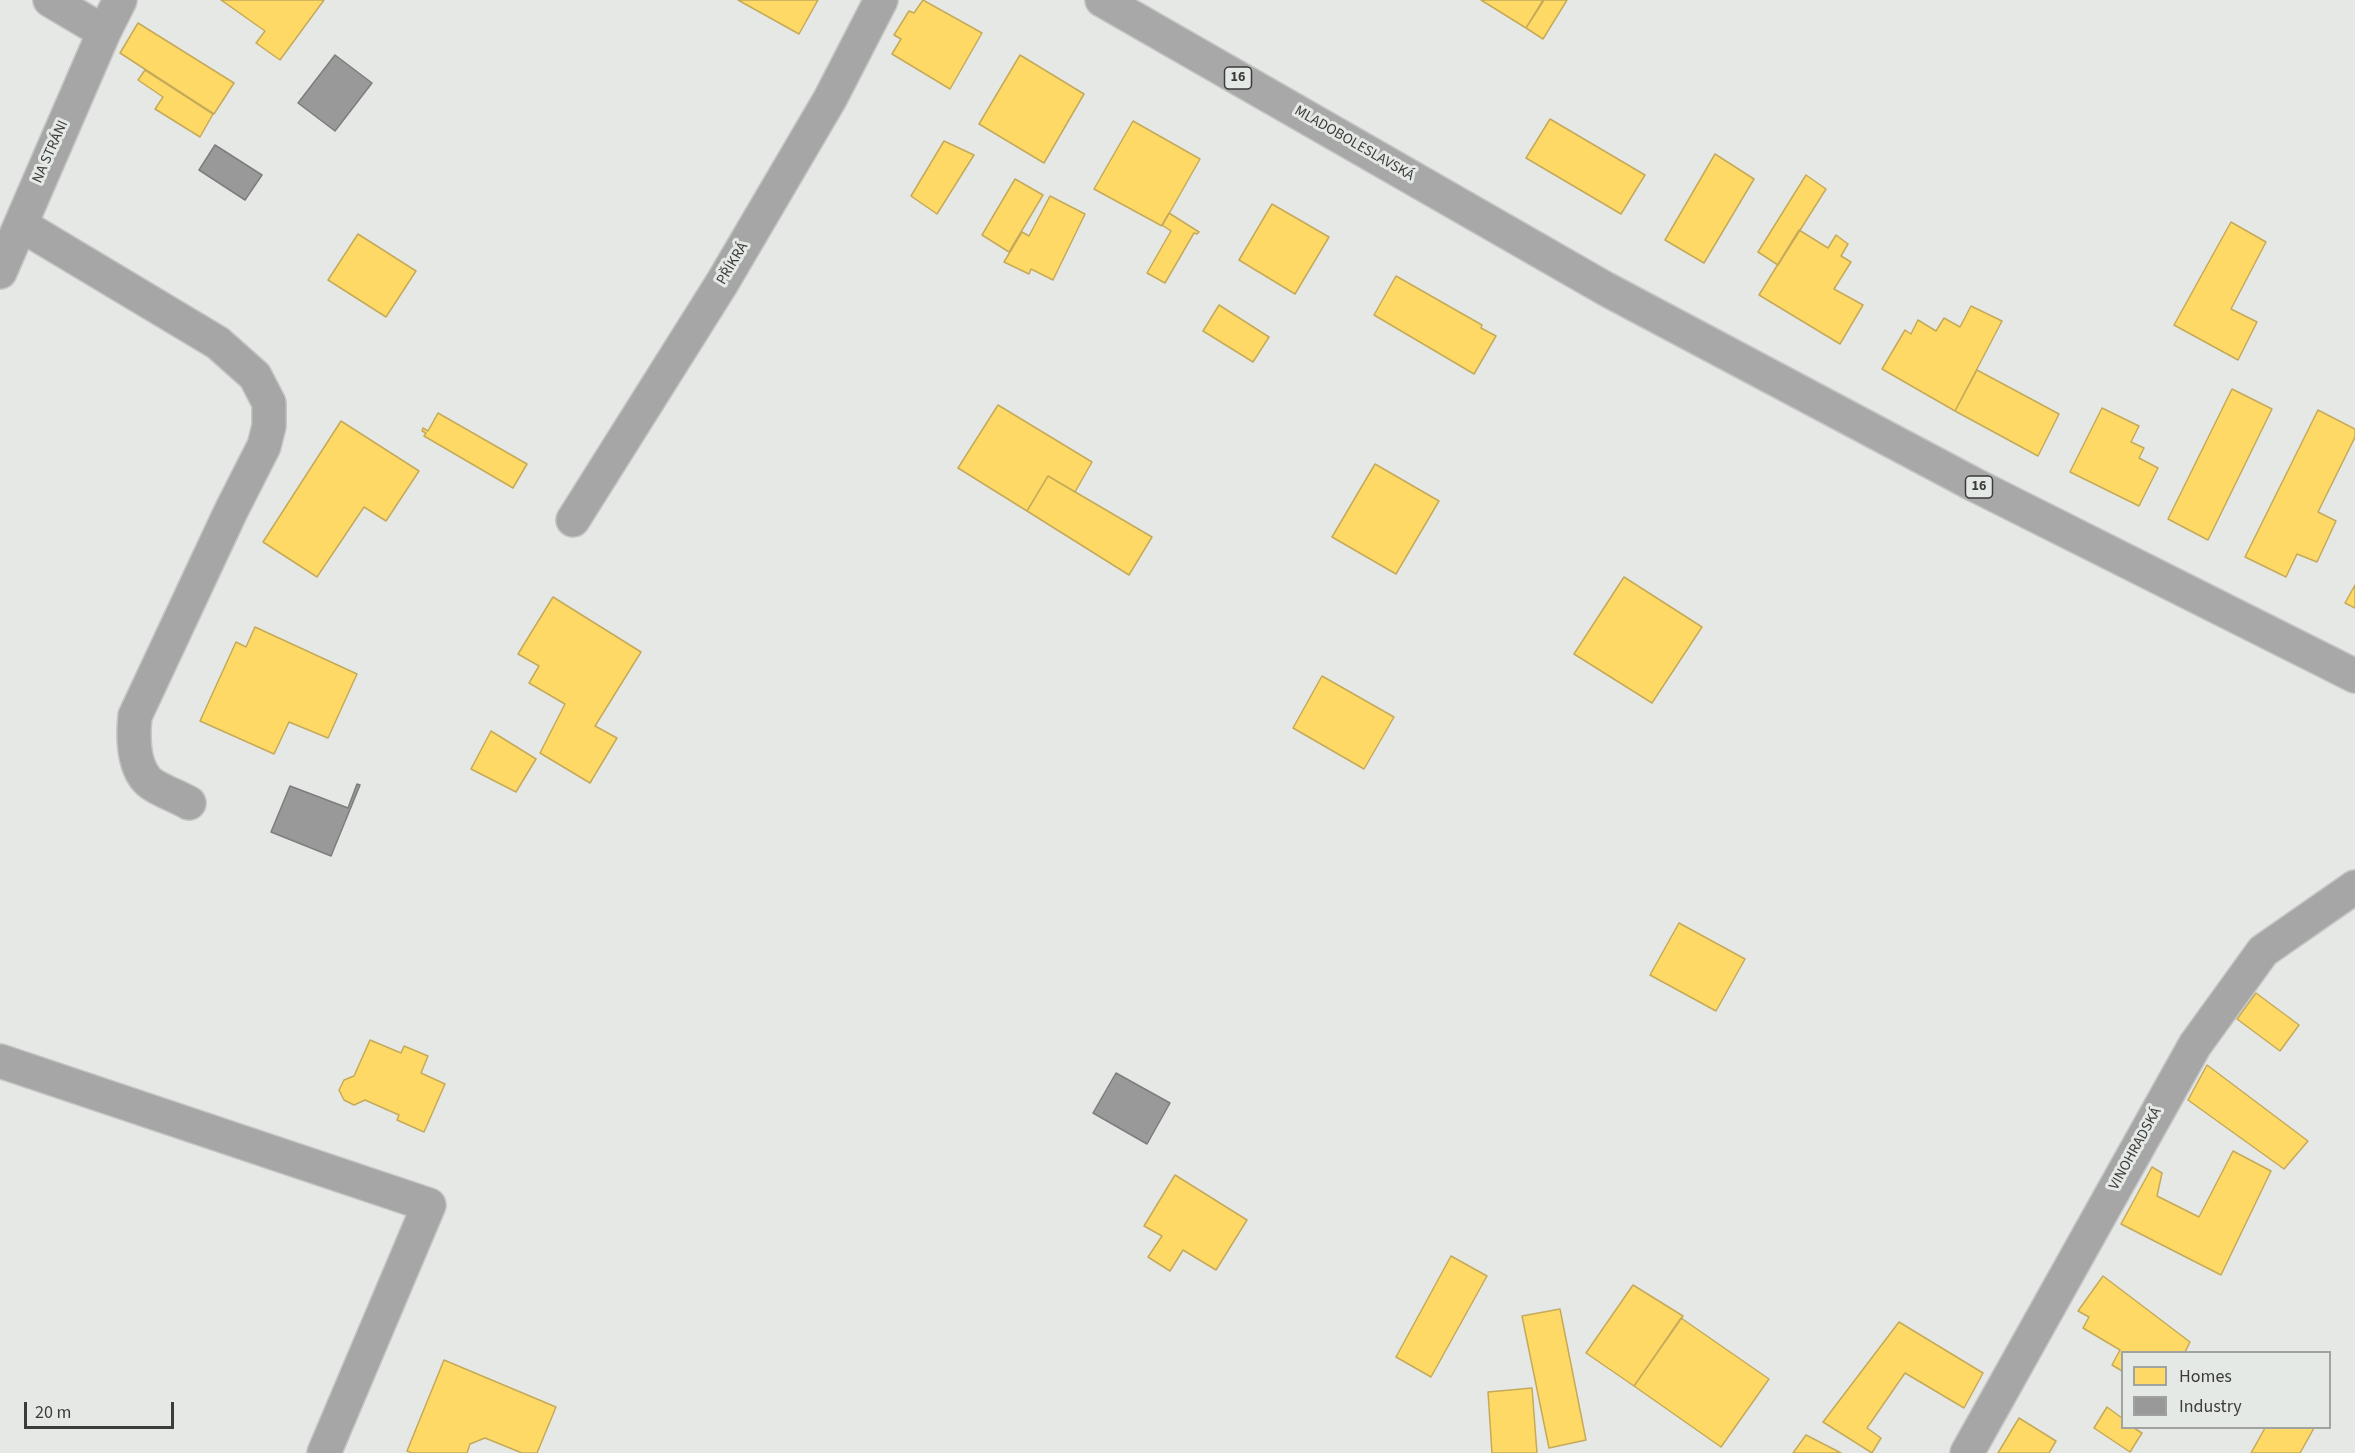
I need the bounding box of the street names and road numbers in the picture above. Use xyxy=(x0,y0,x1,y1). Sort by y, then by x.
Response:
road number: 16 xyxy=(1224,67,1252,89)
street label: MLADOBOLESLAVSKÁ xyxy=(1291,102,1417,186)
street label: NA STRÁNI xyxy=(29,118,73,186)
street label: PŘÍKRÁ xyxy=(713,240,753,288)
road number: 16 xyxy=(1966,476,1992,498)
street label: VINOHRADSKÁ xyxy=(2106,1105,2166,1193)

